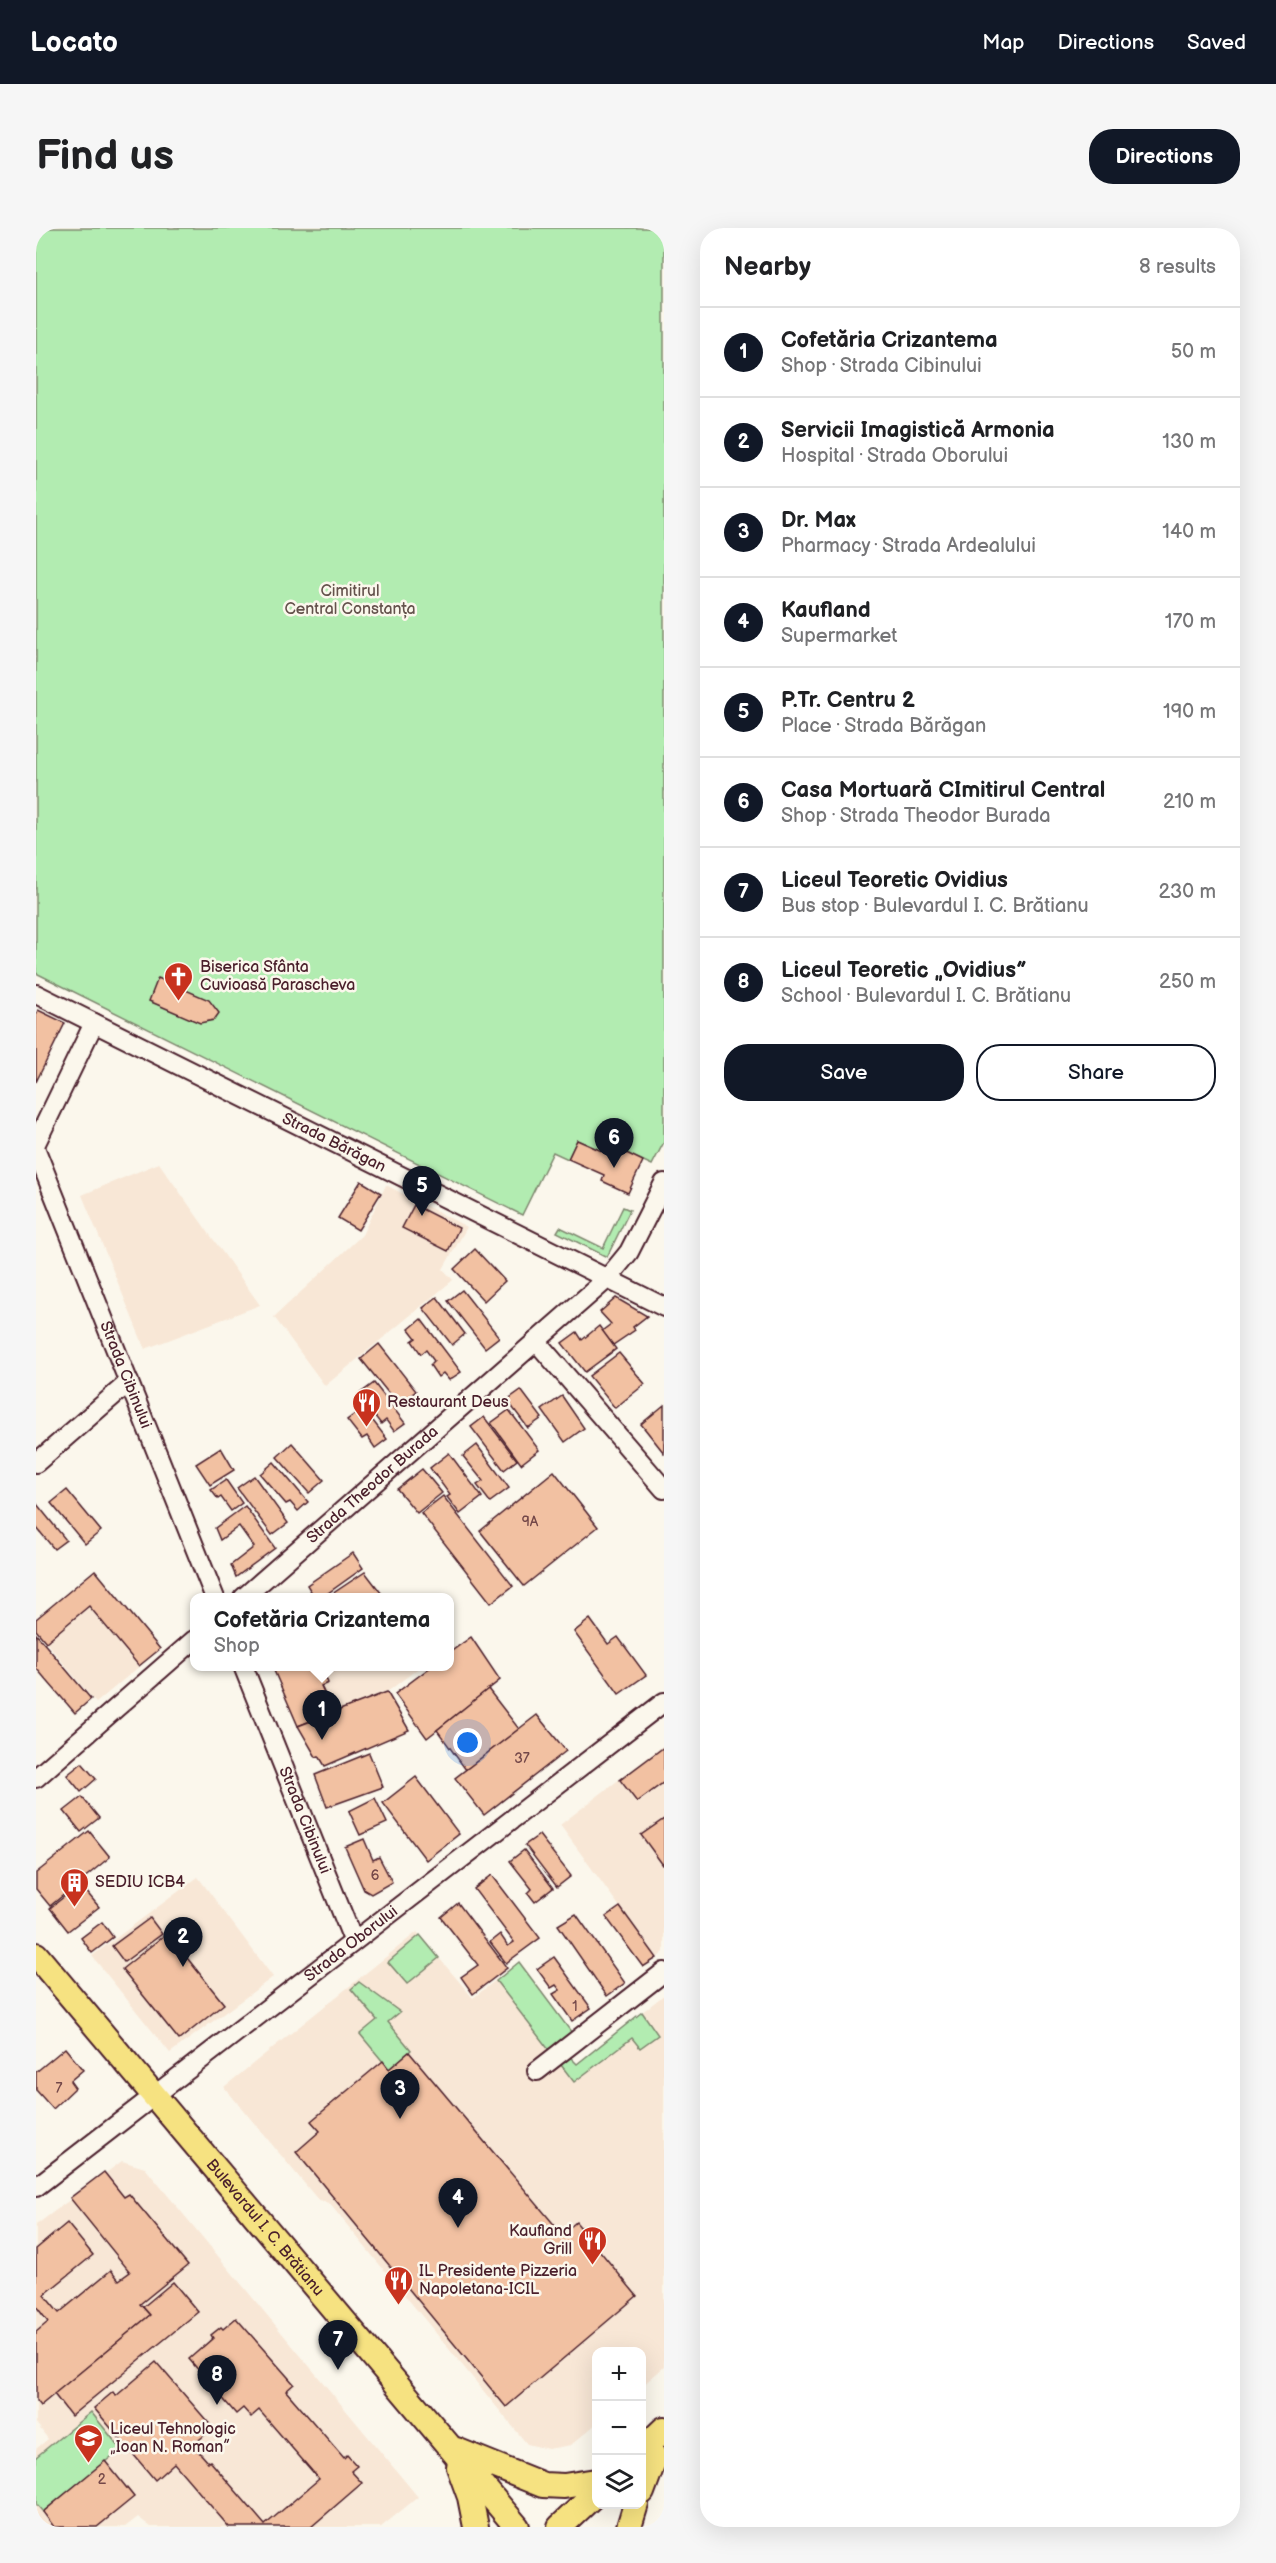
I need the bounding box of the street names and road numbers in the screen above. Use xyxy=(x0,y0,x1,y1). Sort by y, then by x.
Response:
street label: Strada Bărăgan xyxy=(279,1109,389,1176)
street label: Strada Cibinului xyxy=(96,1318,156,1431)
street label: Strada Theodor Burada xyxy=(303,1422,442,1547)
street label: Strada Cibinului xyxy=(275,1764,335,1876)
street label: Strada Oborului xyxy=(300,1902,402,1986)
street label: Bulevardul I. C. Brătianu xyxy=(202,2155,328,2300)

